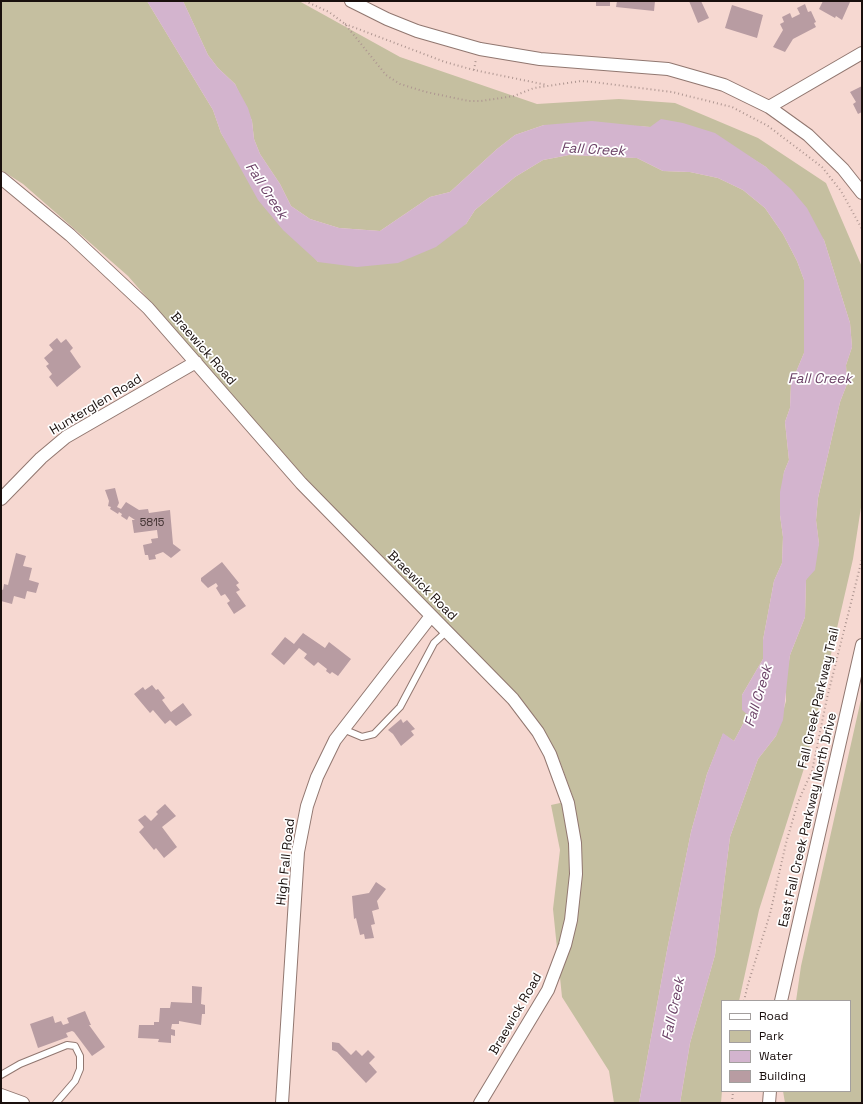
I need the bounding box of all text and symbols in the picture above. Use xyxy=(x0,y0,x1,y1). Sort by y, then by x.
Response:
water label: Fall Creek xyxy=(561,140,625,160)
water label: Fall Creek xyxy=(242,160,290,222)
street label: Braewick Road xyxy=(167,309,239,389)
street label: Hunterglen Road xyxy=(47,371,145,439)
water label: Fall Creek xyxy=(788,371,852,387)
house number: 5815 xyxy=(140,516,164,530)
street label: Braewick Road xyxy=(384,548,460,624)
street label: Fall Creek Parkway Trail xyxy=(795,626,843,770)
water label: Fall Creek xyxy=(742,663,776,729)
street label: East Fall Creek Parkway North Drive xyxy=(776,711,840,929)
street label: High Fall Road xyxy=(274,818,298,906)
street label: Braewick Road xyxy=(486,970,546,1058)
water label: Fall Creek xyxy=(659,976,689,1042)
legend xyxy=(721,1000,851,1092)
text: Road xyxy=(759,1008,788,1024)
text: Park xyxy=(759,1028,784,1044)
text: Water xyxy=(759,1048,793,1064)
text: Building xyxy=(759,1068,806,1084)

